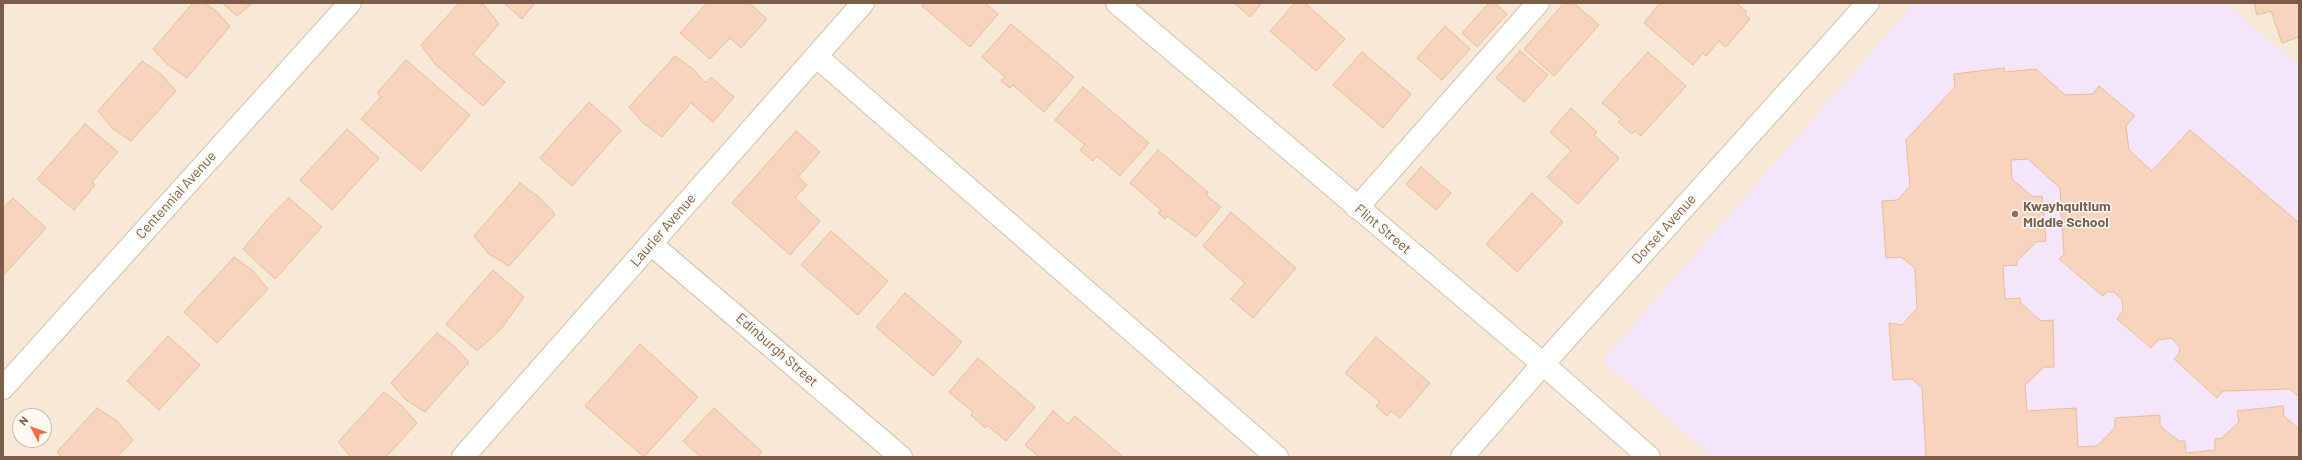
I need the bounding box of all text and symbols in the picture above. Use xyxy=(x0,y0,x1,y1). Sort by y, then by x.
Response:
street label: Centennial Avenue xyxy=(132,148,220,242)
street label: Laurier Avenue xyxy=(627,190,699,270)
street label: Dorset Avenue xyxy=(1628,191,1700,267)
place label: Kwayhquitlum Middle School xyxy=(2023,198,2111,230)
street label: Flint Street xyxy=(1351,201,1415,257)
marker: Kwayhquitlum Middle School xyxy=(2010,209,2020,219)
street label: Edinburgh Street xyxy=(732,310,822,390)
north arrow xyxy=(12,408,52,448)
text: N xyxy=(16,413,31,427)

